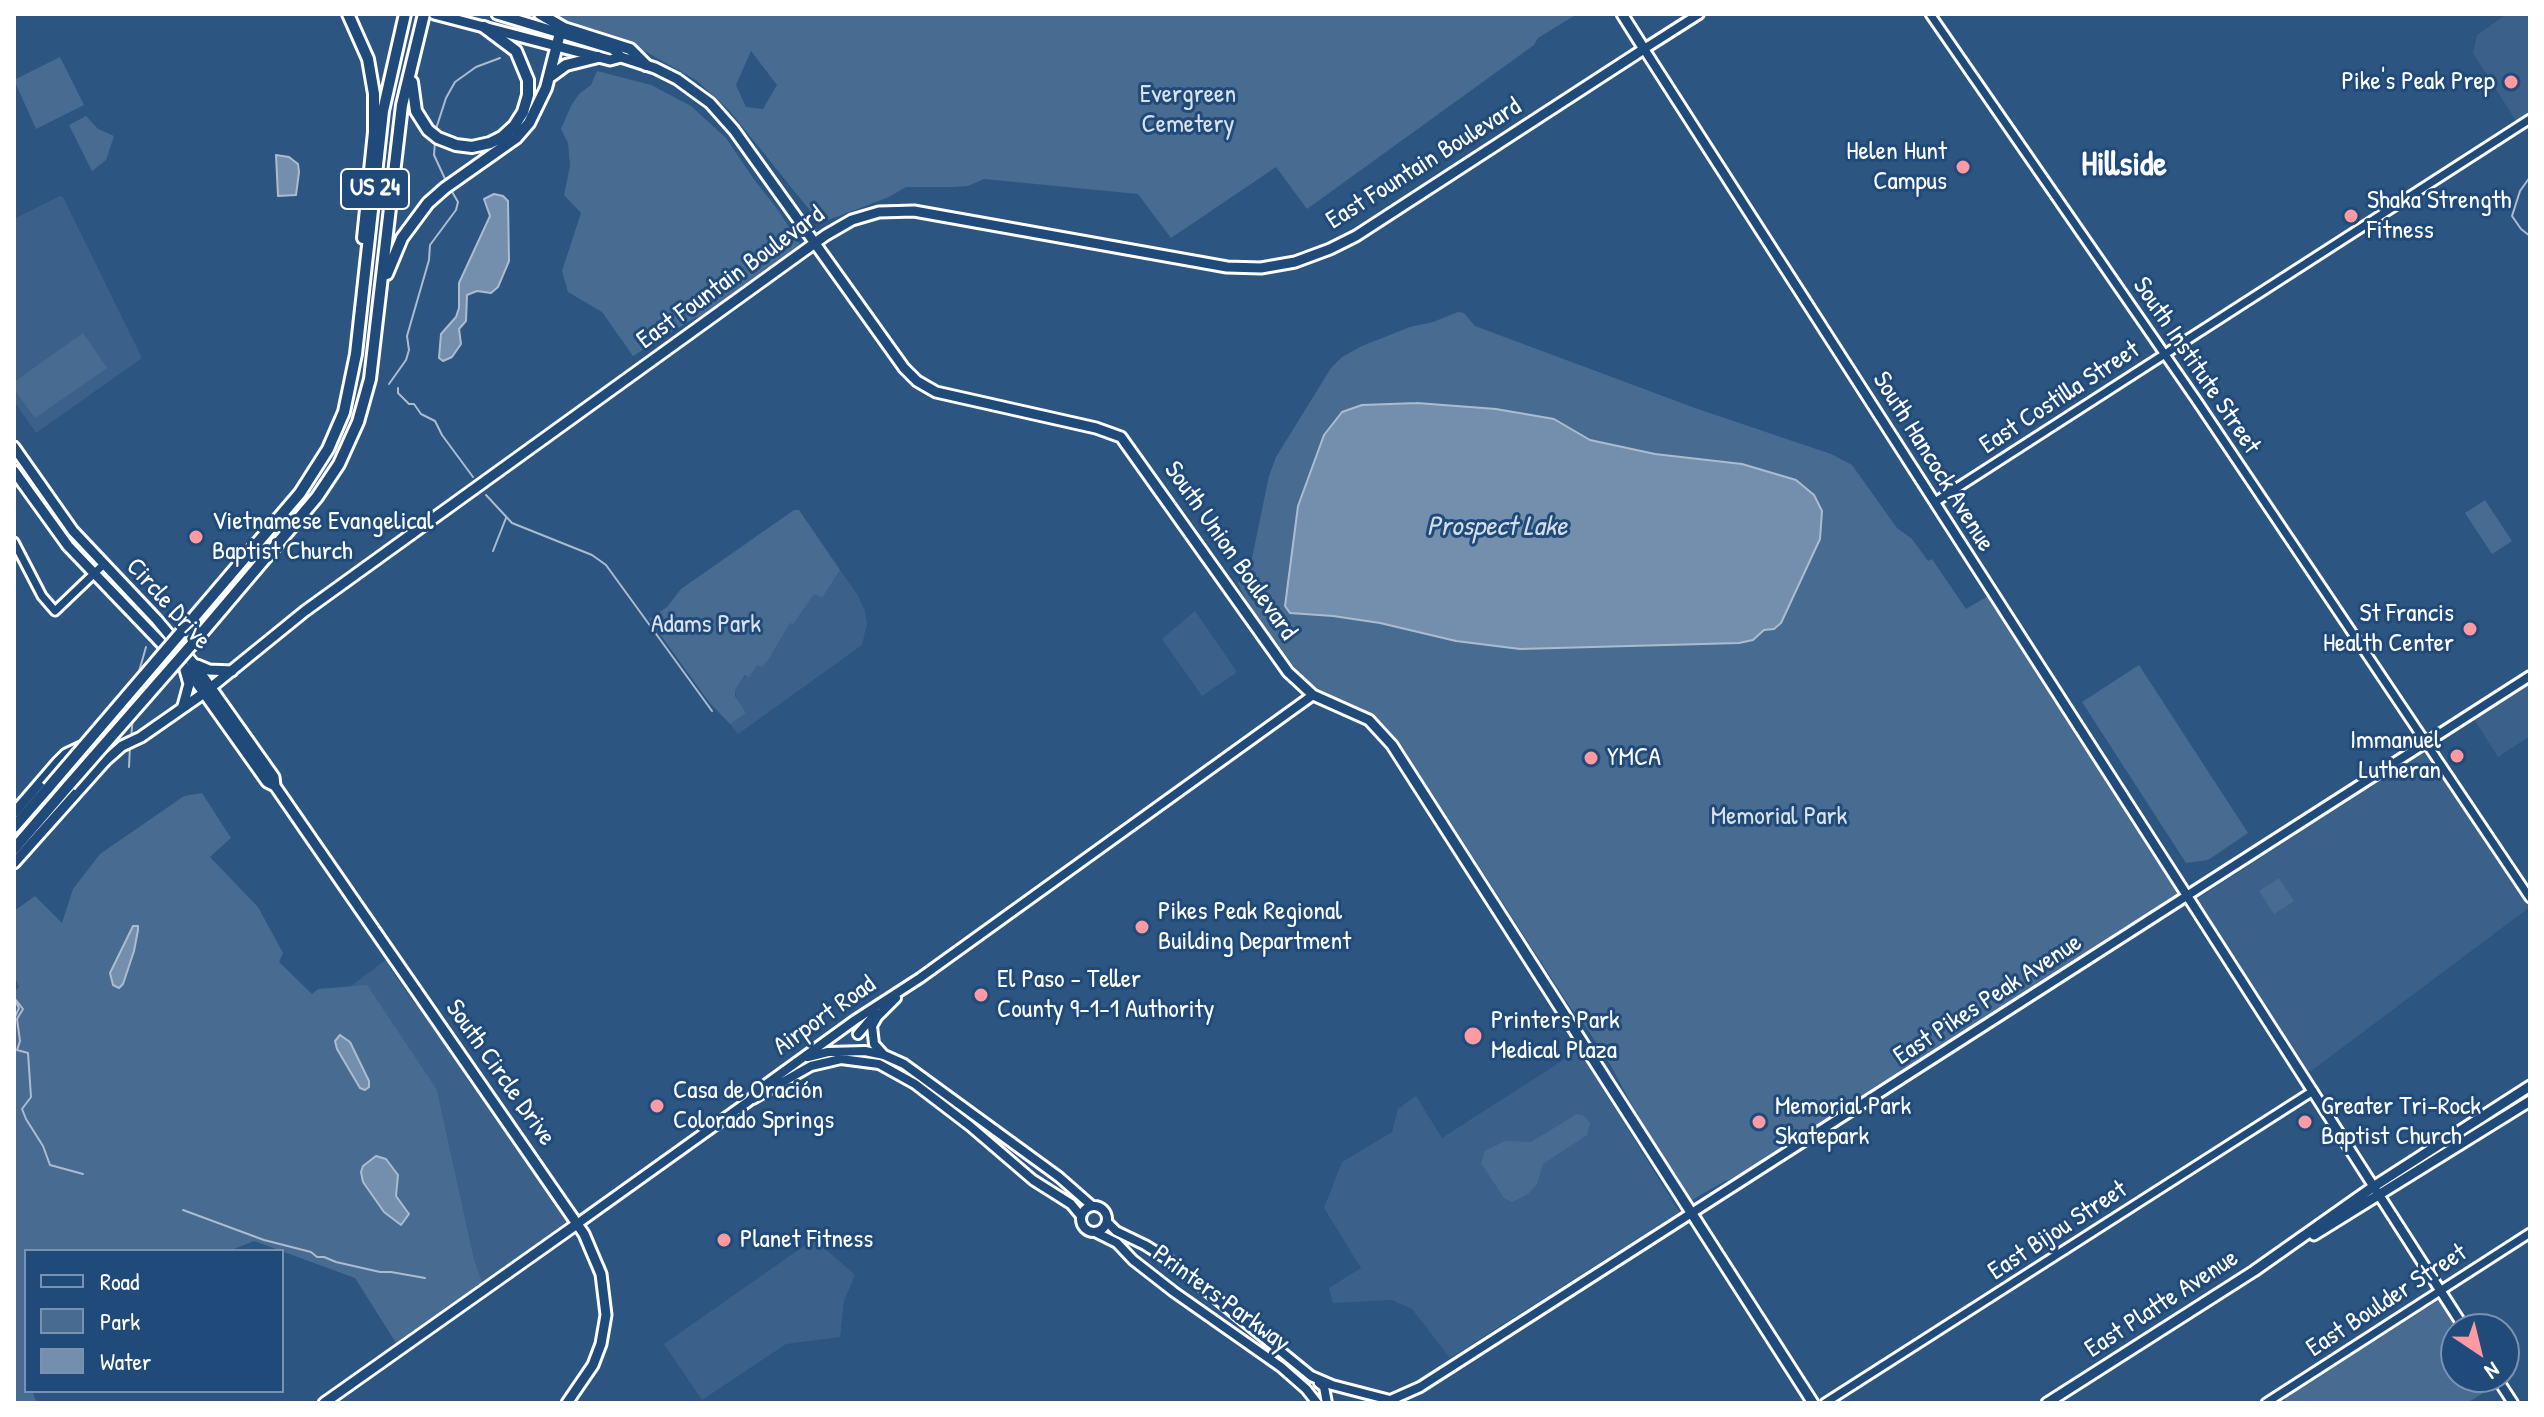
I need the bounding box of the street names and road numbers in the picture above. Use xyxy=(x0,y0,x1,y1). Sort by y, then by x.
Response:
street label: East Fountain Boulevard xyxy=(1321,91,1527,237)
road number: US 24 xyxy=(341,169,409,209)
street label: East Fountain Boulevard xyxy=(631,200,831,356)
street label: South Institute Street xyxy=(2125,272,2267,460)
street label: East Costilla Street xyxy=(1974,335,2146,461)
street label: South Hancock Avenue xyxy=(1865,366,2001,558)
street label: South Union Boulevard xyxy=(1157,456,1303,646)
street label: Circle Drive xyxy=(119,552,217,656)
street label: East Pikes Peak Avenue xyxy=(1888,928,2088,1072)
street label: Airport Road xyxy=(768,969,882,1063)
street label: South Circle Drive xyxy=(438,994,562,1152)
street label: East Bijou Street xyxy=(1983,1175,2133,1287)
street label: East Boulder Street xyxy=(2301,1238,2473,1364)
street label: Printers Parkway xyxy=(1146,1239,1296,1359)
street label: East Platte Avenue xyxy=(2080,1243,2244,1365)

